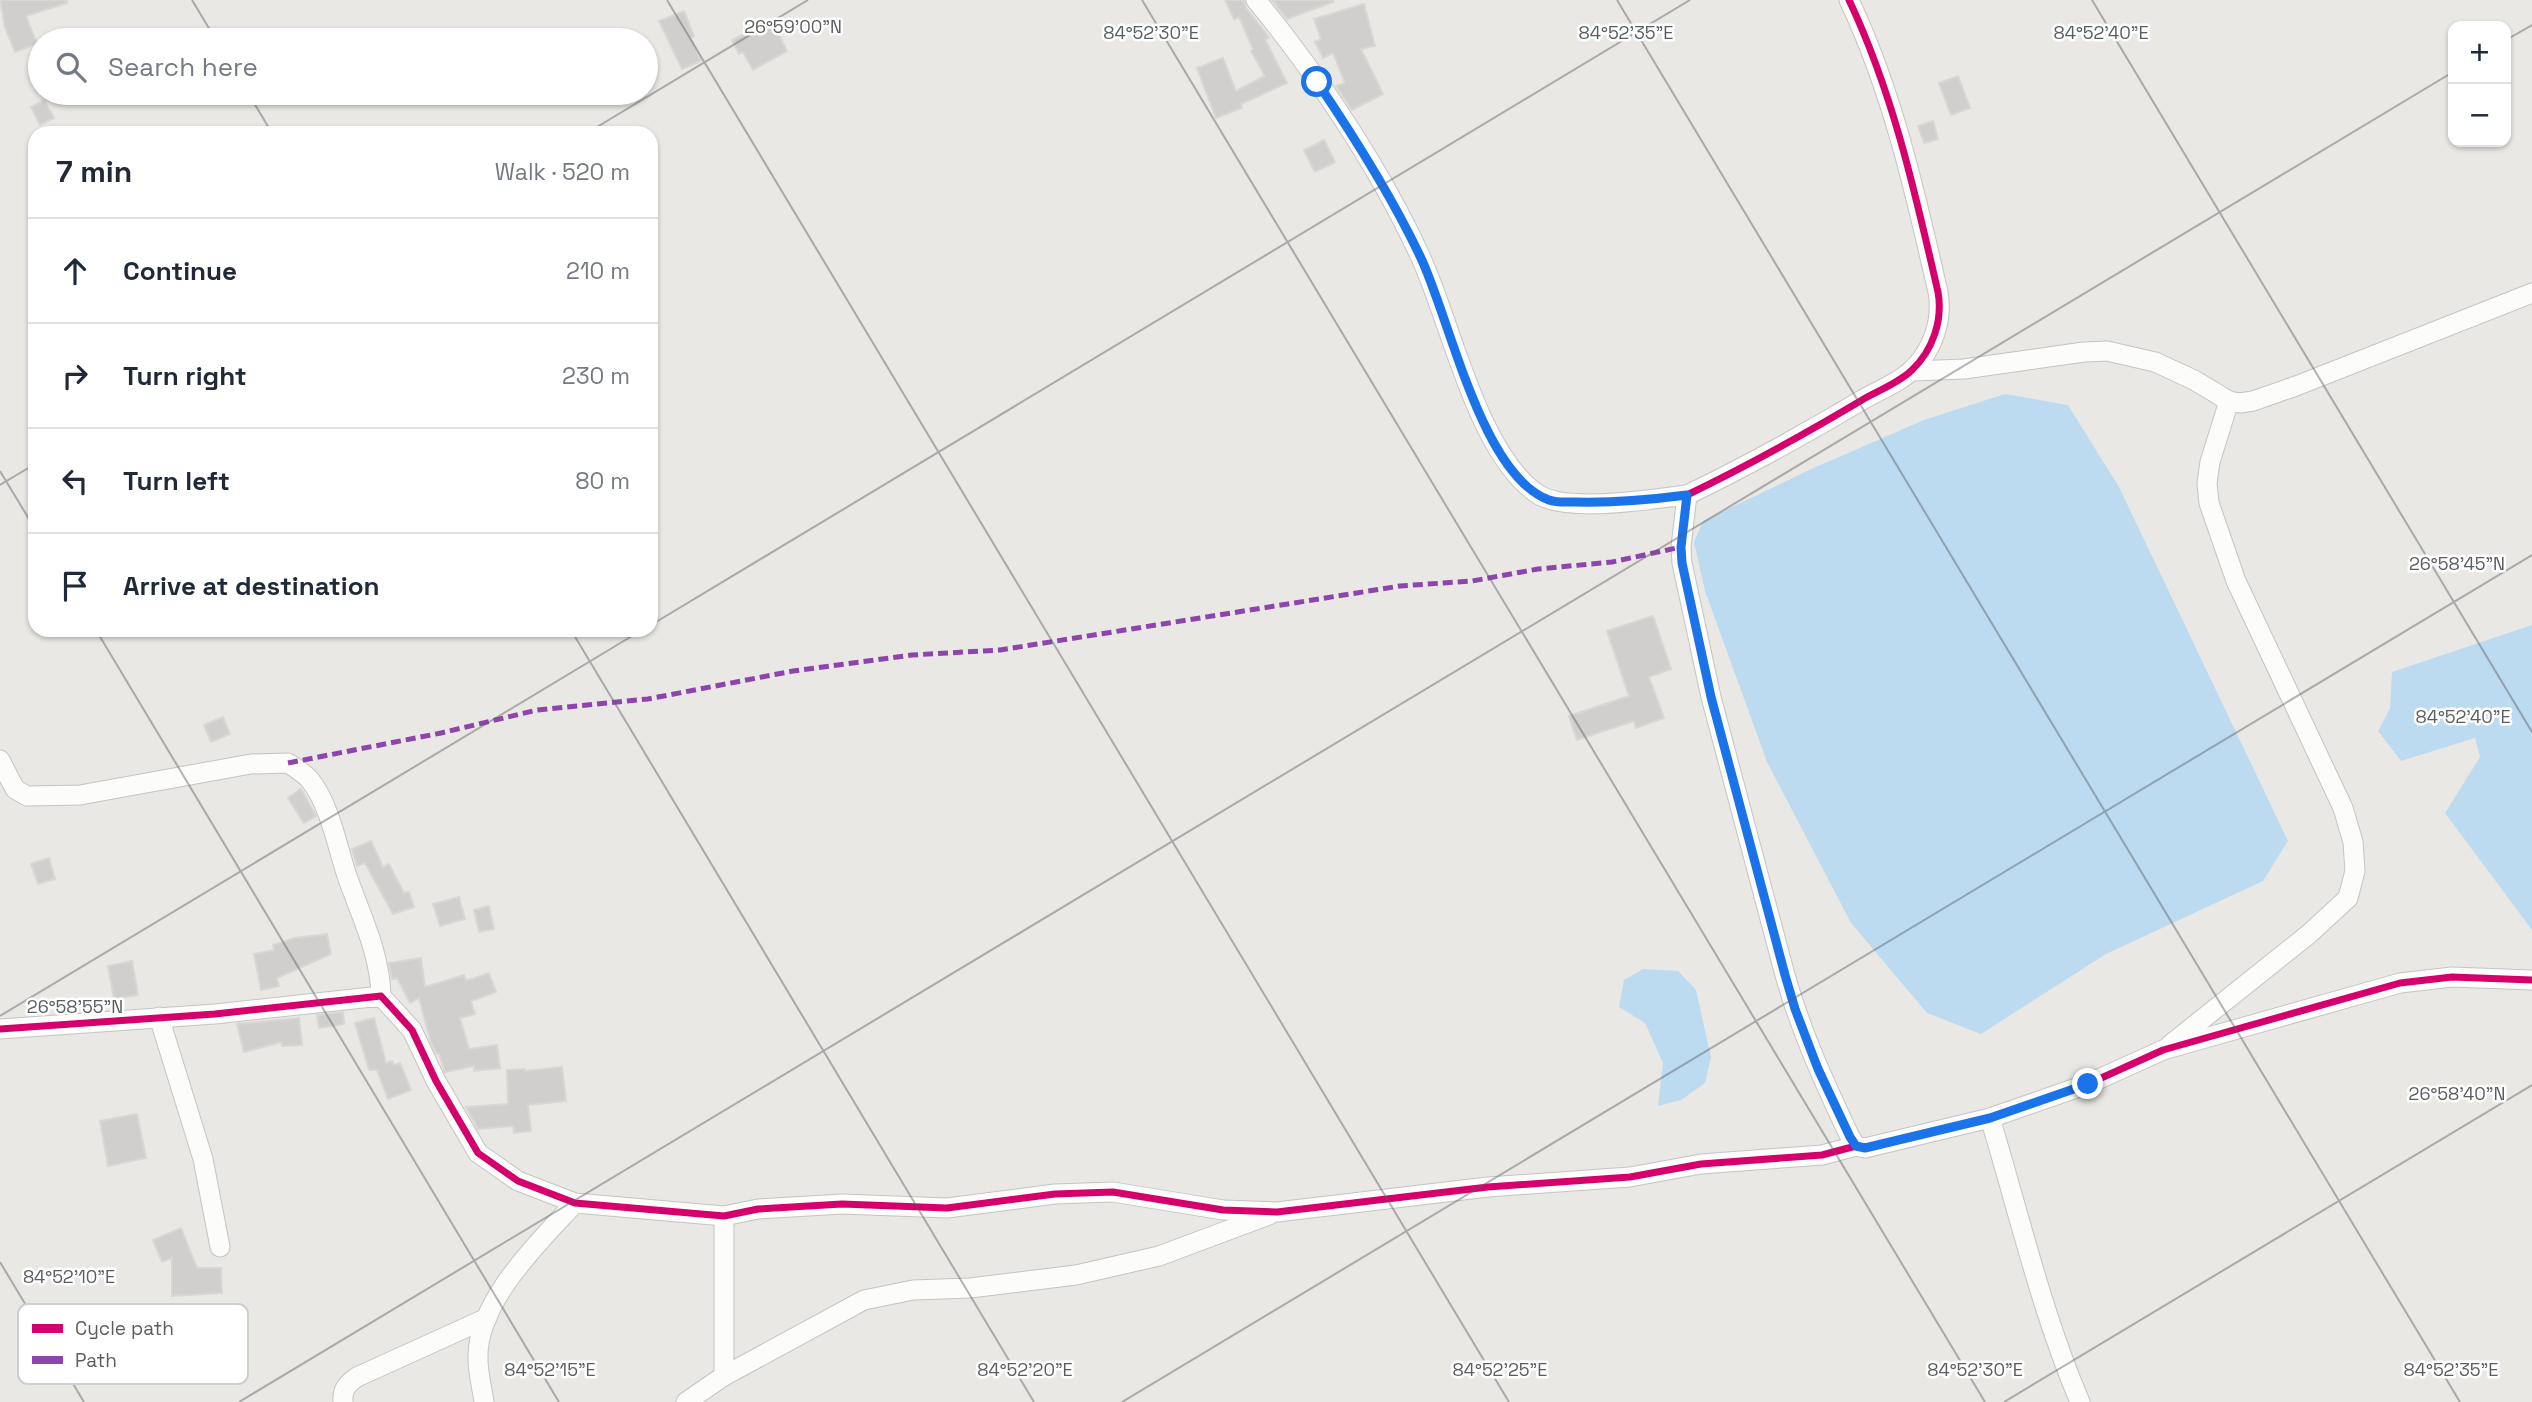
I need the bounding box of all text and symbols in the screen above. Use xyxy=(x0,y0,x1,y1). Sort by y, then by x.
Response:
text: 26°59'00"N xyxy=(744,15,842,38)
text: 84°52'30"E xyxy=(1103,21,1199,44)
text: 84°52'35"E xyxy=(1579,21,1673,44)
text: 84°52'40"E xyxy=(2053,21,2149,44)
map controls xyxy=(2448,21,2511,147)
button: + xyxy=(2448,21,2511,84)
search box xyxy=(28,28,658,105)
icon: search xyxy=(52,48,90,86)
text: Search here xyxy=(108,50,258,84)
route start xyxy=(1301,66,1332,97)
button: − xyxy=(2448,84,2511,147)
text: 7 min xyxy=(56,152,132,191)
text: Walk · 520 m xyxy=(495,157,630,187)
icon: ahead xyxy=(56,252,94,290)
text: Continue xyxy=(123,254,237,288)
text: 210 m xyxy=(566,256,630,286)
icon: right xyxy=(56,357,94,395)
text: Turn right xyxy=(123,359,247,393)
text: 230 m xyxy=(562,361,630,391)
icon: left xyxy=(56,462,94,500)
text: Turn left xyxy=(123,464,230,498)
text: 80 m xyxy=(575,466,630,496)
text: 26°58'45"N xyxy=(2409,552,2505,575)
icon: arrive xyxy=(56,567,94,605)
text: Arrive at destination xyxy=(123,569,380,603)
text: 84°52'40"E xyxy=(2415,705,2511,728)
text: 26°58'55"N xyxy=(27,995,123,1018)
route end xyxy=(2072,1068,2103,1099)
text: 26°58'40"N xyxy=(2409,1082,2505,1105)
text: 84°52'10"E xyxy=(23,1265,115,1288)
legend xyxy=(18,1304,248,1384)
text: Cycle path xyxy=(75,1316,174,1341)
text: Path xyxy=(75,1348,117,1373)
text: 84°52'15"E xyxy=(504,1358,596,1381)
text: 84°52'20"E xyxy=(977,1358,1073,1381)
text: 84°52'25"E xyxy=(1453,1358,1547,1381)
text: 84°52'30"E xyxy=(1927,1358,2023,1381)
text: 84°52'35"E xyxy=(2404,1358,2498,1381)

